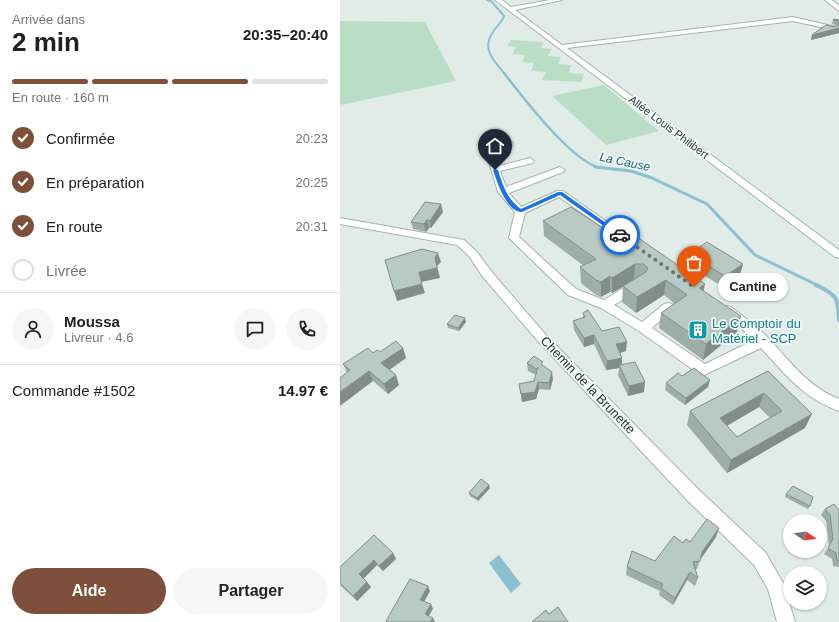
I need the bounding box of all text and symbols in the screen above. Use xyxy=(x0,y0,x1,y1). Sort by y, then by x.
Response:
text: Arrivée dans xyxy=(12,12,85,27)
text: 20:35–20:40 xyxy=(243,26,328,43)
text: 2 min xyxy=(12,27,80,57)
text: En route · 160 m xyxy=(12,90,109,105)
street label: Allée Louis Philibert xyxy=(627,93,711,161)
icon: check xyxy=(12,127,34,149)
pin xyxy=(478,129,512,170)
text: Confirmée xyxy=(46,130,115,147)
text: 20:23 xyxy=(295,131,328,146)
icon: home xyxy=(484,135,506,157)
water label: La Cause xyxy=(598,150,652,174)
icon: check xyxy=(12,171,34,193)
text: En préparation xyxy=(46,174,144,191)
text: 20:25 xyxy=(295,175,328,190)
icon: check xyxy=(12,215,34,237)
courier xyxy=(600,215,640,255)
text: En route xyxy=(46,218,103,235)
text: 20:31 xyxy=(295,219,328,234)
icon: car xyxy=(609,224,631,246)
pin xyxy=(677,246,711,287)
icon: bag xyxy=(683,252,705,274)
text: Livrée xyxy=(46,262,87,279)
callout: Cantine xyxy=(718,273,788,301)
text: Cantine xyxy=(729,279,777,294)
button: person xyxy=(12,308,54,350)
button: chat xyxy=(234,308,276,350)
button: phone xyxy=(286,308,328,350)
text: Moussa xyxy=(64,313,120,330)
place label: Le Comptoir du Matériel - SCP xyxy=(712,316,801,346)
building icon: Le Comptoir du Matériel - SCP xyxy=(687,319,709,341)
text: Livreur · 4.6 xyxy=(64,330,133,345)
street label: Chemin de la Brunette xyxy=(538,333,638,437)
text: Commande #1502 xyxy=(12,382,135,399)
text: 14.97 € xyxy=(278,382,328,399)
north arrow xyxy=(783,514,827,558)
map controls xyxy=(783,514,827,610)
button: layers xyxy=(783,566,827,610)
button: Aide xyxy=(12,568,166,614)
button: Partager xyxy=(174,568,328,614)

